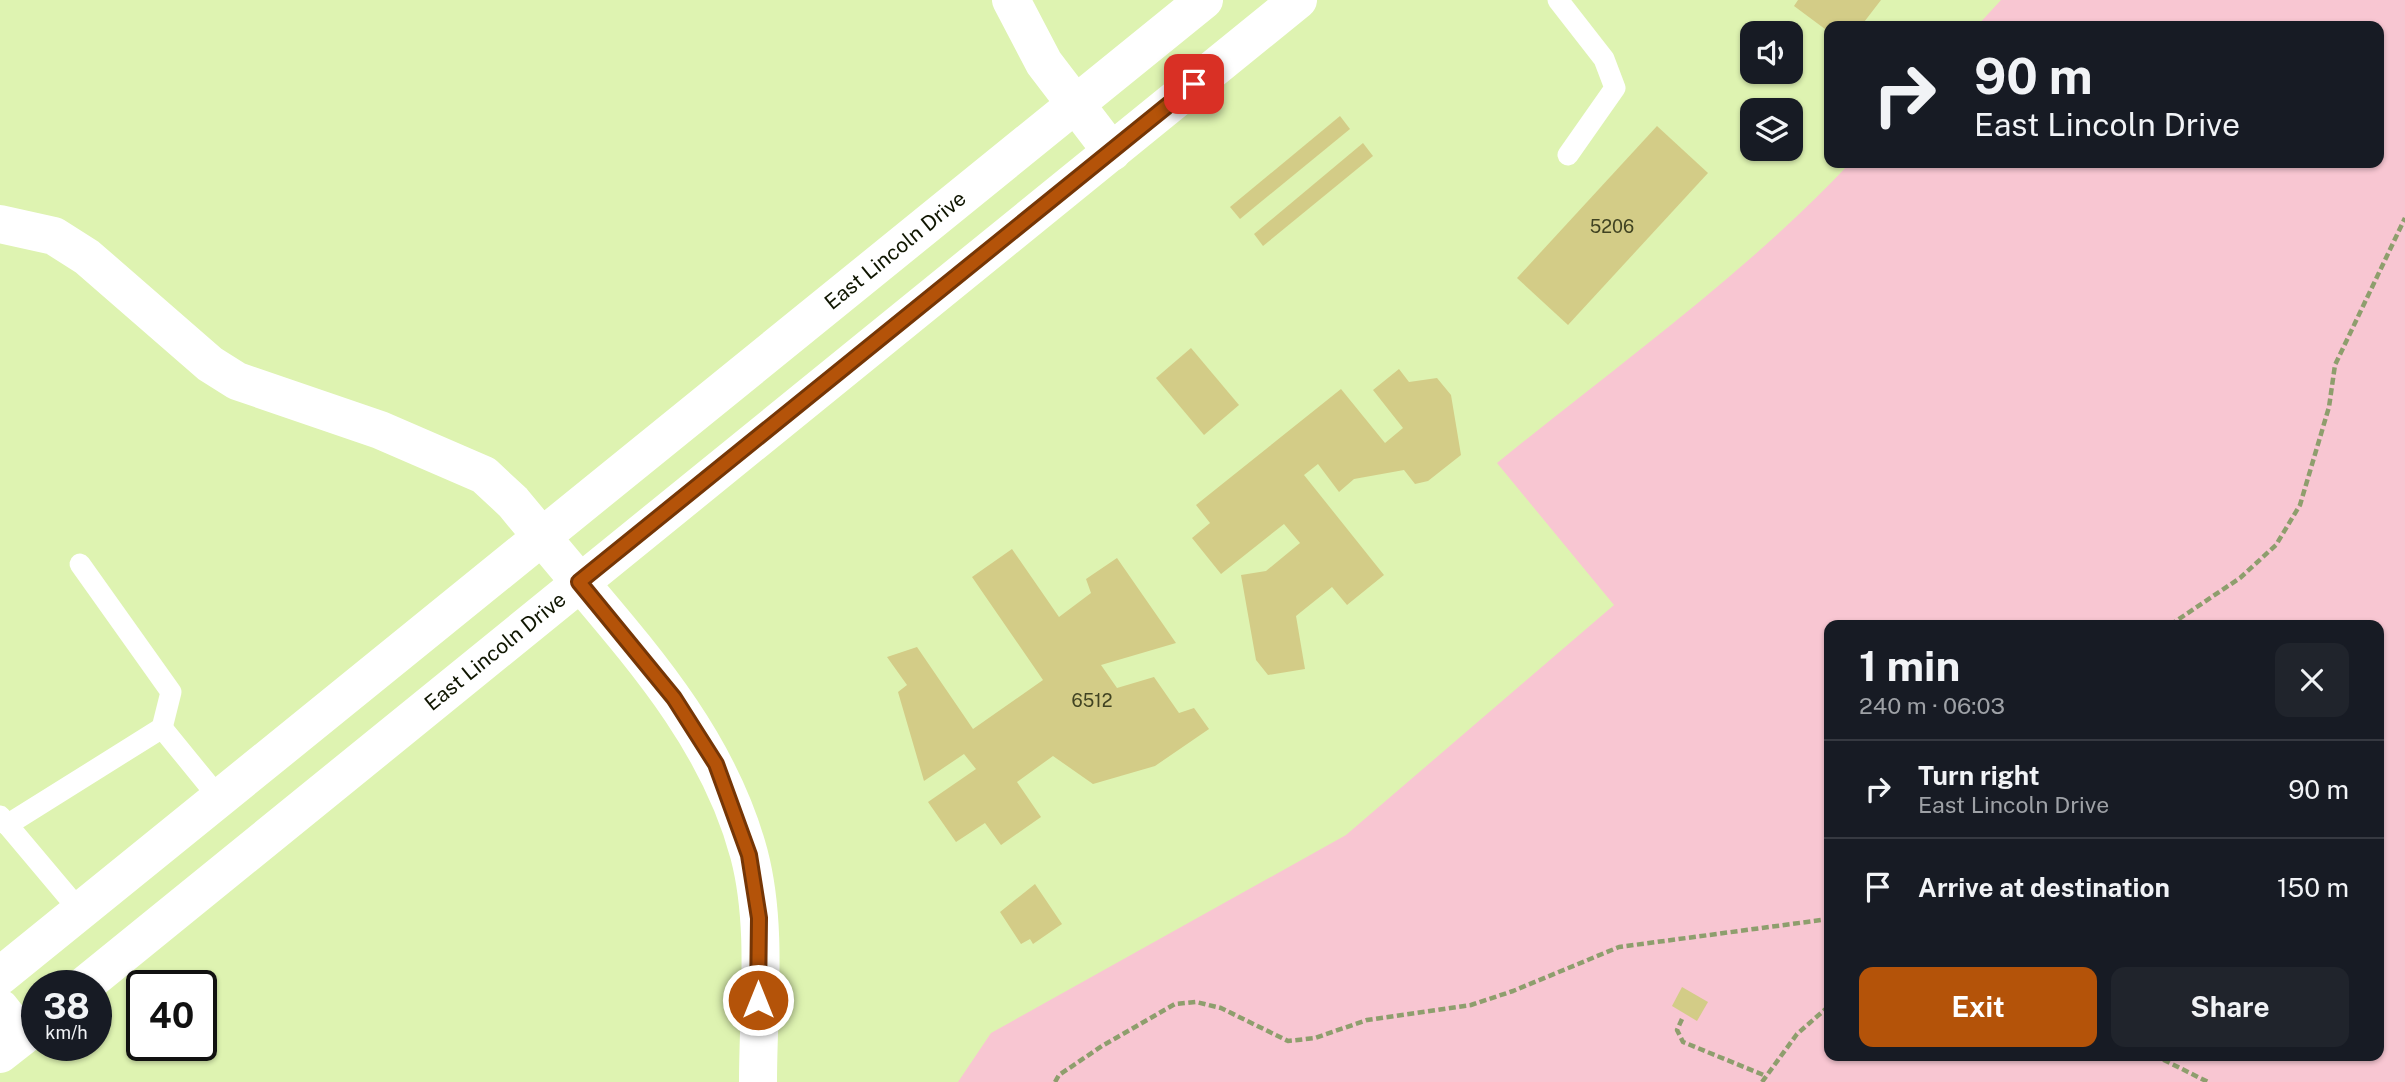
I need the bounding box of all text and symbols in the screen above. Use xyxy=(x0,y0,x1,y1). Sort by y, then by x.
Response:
map controls xyxy=(1740,21,1803,161)
button: sound xyxy=(1740,21,1803,84)
text: 90 m xyxy=(1974,47,2093,105)
icon: right xyxy=(1859,49,1950,140)
pin xyxy=(1164,54,1224,114)
icon: arrive xyxy=(1175,65,1213,103)
button: layers xyxy=(1740,98,1803,161)
text: East Lincoln Drive xyxy=(1974,106,2240,143)
street label: East Lincoln Drive xyxy=(819,185,971,315)
house number: 5206 xyxy=(1590,216,1634,237)
street label: East Lincoln Drive xyxy=(419,586,571,716)
text: 1 min xyxy=(1859,641,1960,690)
button: close xyxy=(2275,643,2349,717)
house number: 6512 xyxy=(1072,690,1112,711)
text: 240 m · 06:03 xyxy=(1859,692,2005,719)
text: Turn right xyxy=(1918,760,2040,791)
icon: right xyxy=(1859,770,1897,808)
text: 90 m xyxy=(2288,774,2349,805)
text: East Lincoln Drive xyxy=(1918,791,2109,818)
icon: arrive xyxy=(1859,868,1897,906)
text: Arrive at destination xyxy=(1918,872,2170,903)
text: 150 m xyxy=(2277,872,2349,903)
position arrow xyxy=(721,963,795,1037)
button: Exit xyxy=(1859,967,2097,1047)
button: Share xyxy=(2111,967,2349,1047)
speed limit sign: 40 xyxy=(126,970,217,1061)
text: 38 xyxy=(43,986,90,1027)
text: km/h xyxy=(45,1022,88,1043)

